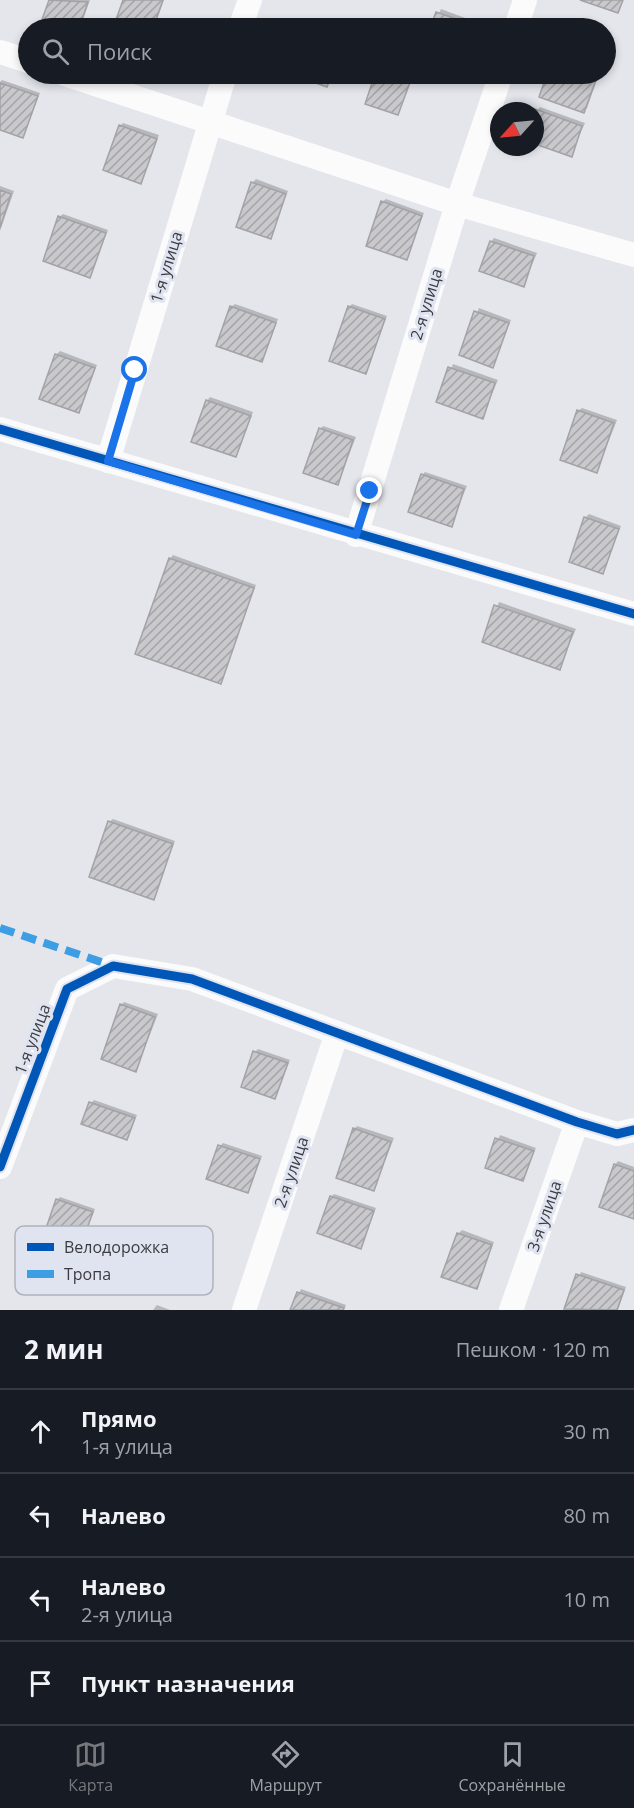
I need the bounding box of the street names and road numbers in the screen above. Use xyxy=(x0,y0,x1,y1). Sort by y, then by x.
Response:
street label: 1-я улица xyxy=(145,229,187,305)
street label: 2-я улица xyxy=(405,266,447,342)
street label: 1-я улица xyxy=(9,1001,55,1077)
street label: 2-я улица xyxy=(269,1134,313,1210)
street label: 3-я улица xyxy=(522,1178,566,1254)

